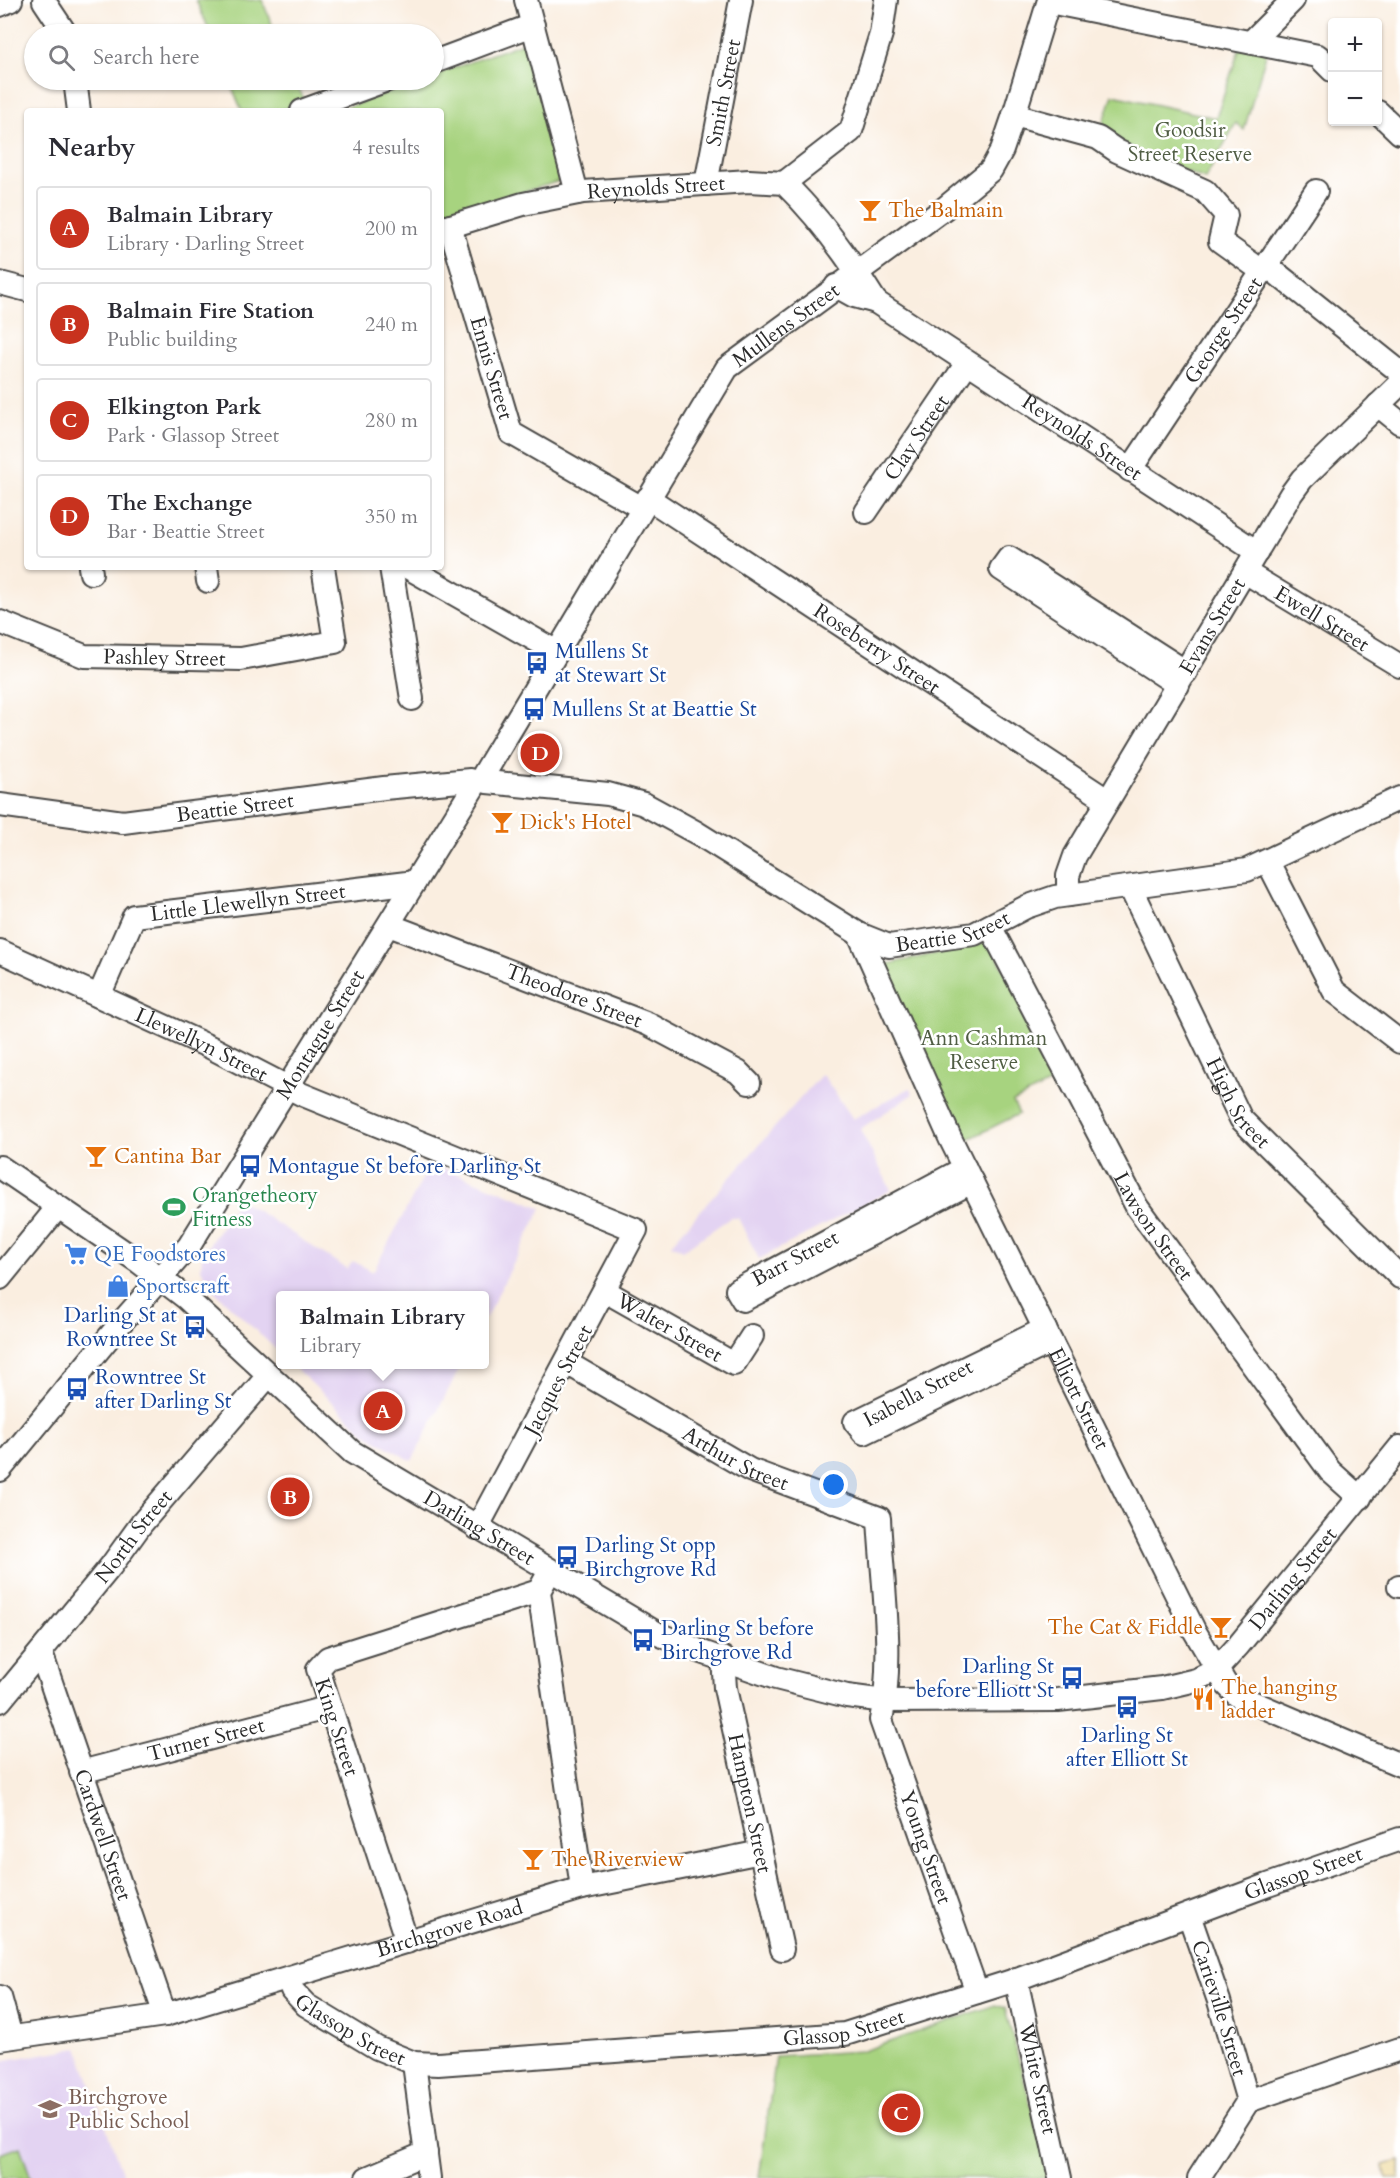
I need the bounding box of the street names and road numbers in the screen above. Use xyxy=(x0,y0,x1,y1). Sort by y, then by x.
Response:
street label: Smith Street xyxy=(699,36,748,149)
street label: Reynolds Street xyxy=(586,169,726,207)
street label: George Street xyxy=(1177,271,1270,390)
street label: Mullens Street xyxy=(726,276,846,374)
street label: Ennis Street xyxy=(462,313,520,423)
street label: Reynolds Street xyxy=(1016,388,1148,488)
street label: Clay Street xyxy=(877,389,957,486)
street label: Evans Street xyxy=(1173,572,1253,680)
street label: Ewell Street xyxy=(1269,579,1375,659)
street label: Roseberry Street xyxy=(808,597,946,701)
street label: Pashley Street xyxy=(103,642,226,674)
street label: Beattie Street xyxy=(175,786,296,830)
street label: Little Llewellyn Street xyxy=(149,876,347,929)
street label: Beattie Street xyxy=(893,904,1015,960)
street label: Theodore Street xyxy=(501,957,646,1036)
street label: Montague Street xyxy=(269,964,372,1105)
street label: Llewellyn Street xyxy=(130,1001,273,1089)
street label: High Street xyxy=(1199,1053,1277,1155)
street label: Lawson Street xyxy=(1106,1167,1200,1287)
street label: Barr Street xyxy=(747,1223,844,1294)
street label: Walter Street xyxy=(610,1286,728,1370)
street label: Jacques Street xyxy=(516,1320,600,1443)
street label: Elliott Street xyxy=(1041,1343,1116,1455)
street label: Isabella Street xyxy=(858,1352,978,1434)
street label: Arthur Street xyxy=(677,1420,793,1498)
street label: North Street xyxy=(88,1483,180,1590)
street label: Darling Street xyxy=(418,1484,540,1573)
street label: Darling Street xyxy=(1243,1521,1344,1637)
street label: King Street xyxy=(307,1674,366,1780)
street label: Turner Street xyxy=(144,1711,268,1769)
street label: Hampton Street xyxy=(720,1731,779,1876)
street label: Cardwell Street xyxy=(67,1765,139,1905)
street label: Young Street xyxy=(892,1786,959,1908)
street label: Glassop Street xyxy=(1240,1839,1367,1908)
street label: Birchgrove Road xyxy=(373,1893,526,1965)
street label: Carieville Street xyxy=(1184,1936,1254,2080)
street label: Glassop Street xyxy=(287,1987,410,2073)
street label: Glassop Street xyxy=(782,2002,909,2054)
street label: White Street xyxy=(1011,2019,1064,2137)

